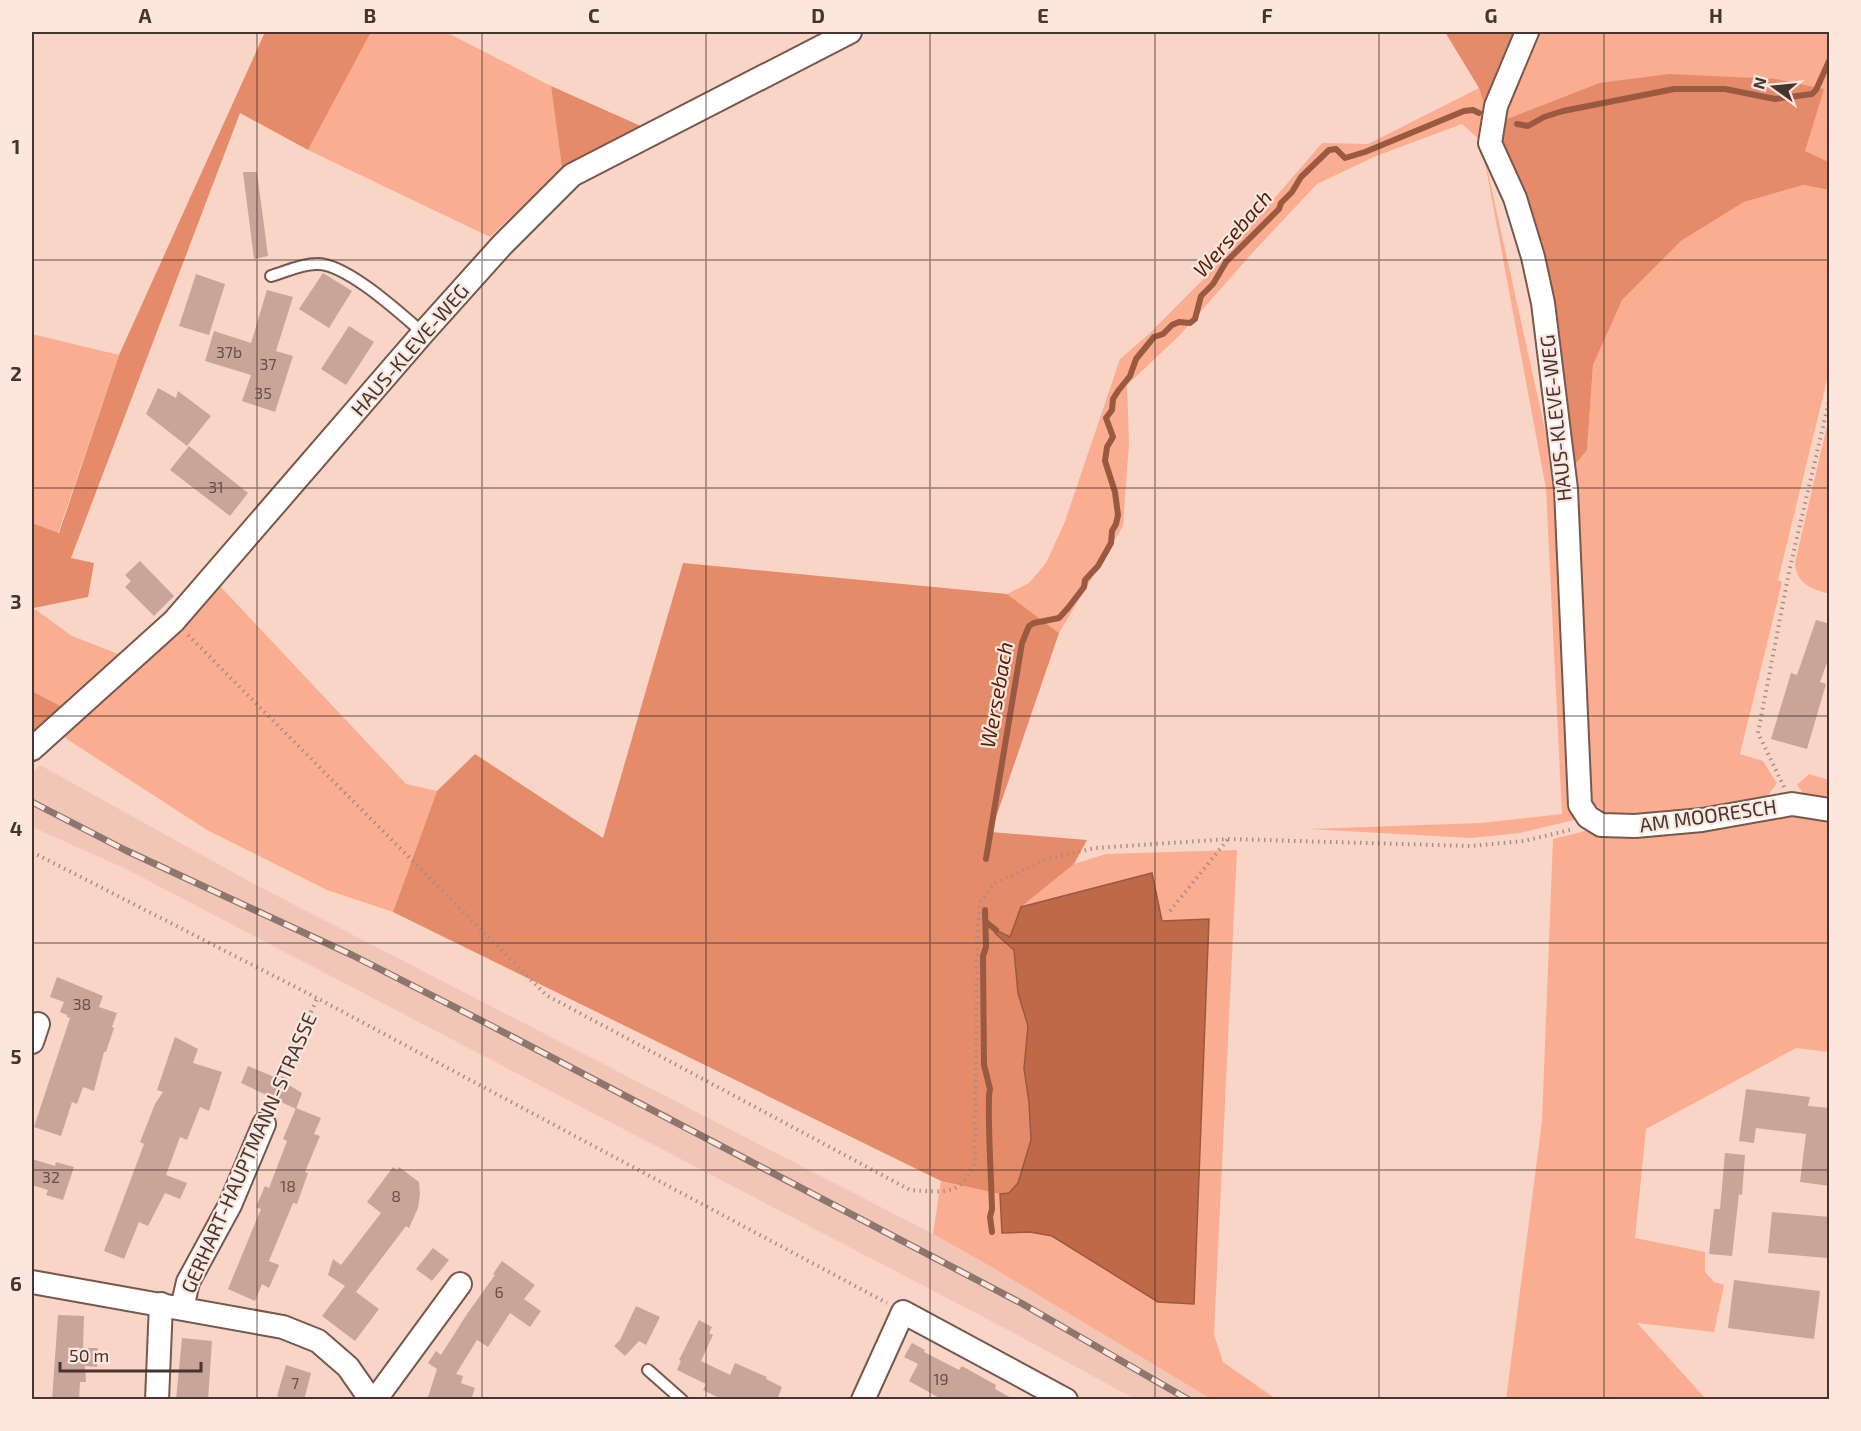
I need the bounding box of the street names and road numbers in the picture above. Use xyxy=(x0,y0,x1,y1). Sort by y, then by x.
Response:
street label: HAUS-KLEVE-WEG xyxy=(345,278,473,420)
street label: HAUS-KLEVE-WEG xyxy=(1534,334,1576,503)
street label: AM MOORESCH xyxy=(1638,794,1778,837)
street label: GERHART-HAUPTMANN-STRASSE xyxy=(175,1009,321,1296)

